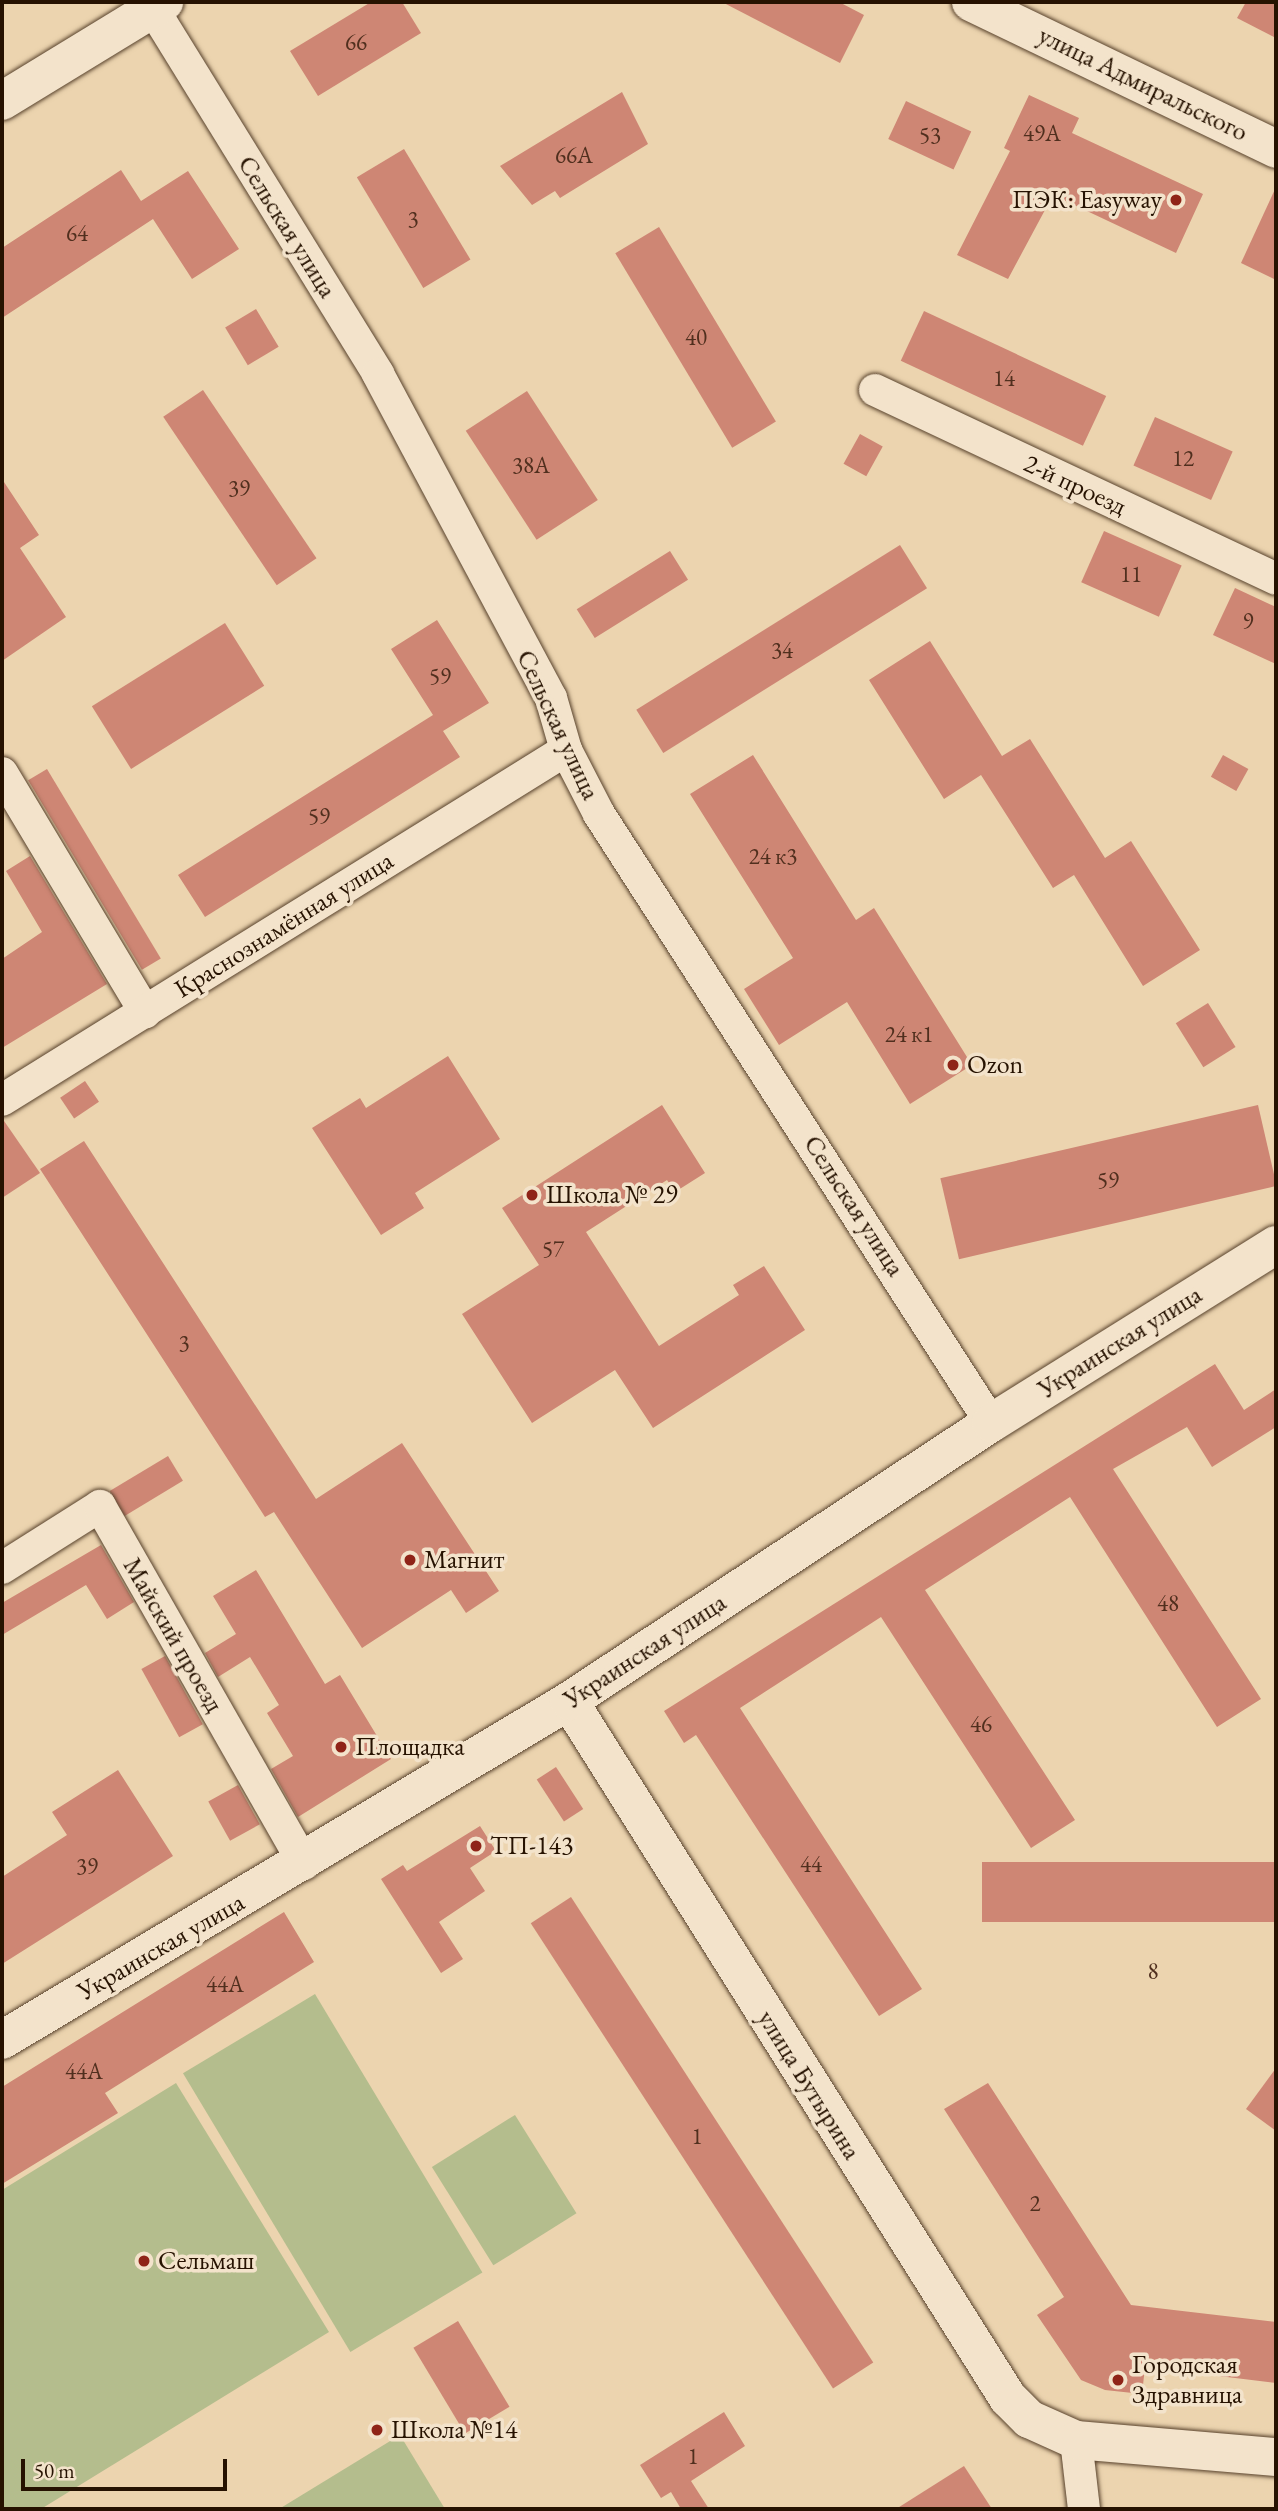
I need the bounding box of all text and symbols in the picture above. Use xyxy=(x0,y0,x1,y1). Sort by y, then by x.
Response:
street label: улица Адмиральского xyxy=(1033,20,1253,148)
house number: 66 xyxy=(345,28,367,56)
house number: 49А xyxy=(1023,119,1061,147)
house number: 53 xyxy=(919,121,941,149)
house number: 66А xyxy=(555,141,593,169)
street label: Сельская улица xyxy=(231,150,343,304)
place label: ПЭК: Easyway xyxy=(1012,184,1162,216)
marker: ПЭК: Easyway xyxy=(1168,192,1184,208)
house number: 3 xyxy=(407,205,419,233)
house number: 64 xyxy=(66,219,88,247)
house number: 40 xyxy=(685,323,707,351)
house number: 14 xyxy=(993,364,1015,392)
house number: 12 xyxy=(1172,444,1194,472)
street label: 2-й проезд xyxy=(1019,448,1131,522)
house number: 38А xyxy=(512,451,550,479)
house number: 39 xyxy=(228,474,250,502)
house number: 11 xyxy=(1120,560,1142,588)
house number: 9 xyxy=(1242,607,1254,635)
house number: 34 xyxy=(771,636,793,664)
street label: Сельская улица xyxy=(510,645,606,805)
house number: 59 xyxy=(429,662,451,690)
house number: 59 xyxy=(308,802,330,830)
house number: 24 к3 xyxy=(749,842,797,870)
street label: Краснознамённая улица xyxy=(169,845,399,1005)
house number: 24 к1 xyxy=(885,1020,933,1048)
place label: Ozon xyxy=(967,1049,1023,1081)
marker: Ozon xyxy=(945,1057,961,1073)
street label: Сельская улица xyxy=(797,1130,911,1282)
house number: 59 xyxy=(1097,1166,1119,1194)
place label: Школа № 29 xyxy=(546,1179,678,1211)
marker: Школа № 29 xyxy=(524,1187,540,1203)
house number: 57 xyxy=(542,1235,564,1263)
street label: Украинская улица xyxy=(1032,1279,1208,1405)
house number: 3 xyxy=(178,1329,190,1357)
place label: Магнит xyxy=(424,1544,504,1576)
street label: Майский проезд xyxy=(116,1552,230,1718)
marker: Магнит xyxy=(402,1552,418,1568)
street label: Украинская улица xyxy=(558,1587,732,1715)
house number: 48 xyxy=(1157,1589,1179,1617)
house number: 46 xyxy=(970,1710,992,1738)
place label: Площадка xyxy=(355,1731,465,1763)
marker: Площадка xyxy=(333,1739,349,1755)
place label: ТП-143 xyxy=(490,1830,574,1862)
marker: ТП-143 xyxy=(468,1838,484,1854)
house number: 44 xyxy=(800,1850,822,1878)
house number: 39 xyxy=(76,1852,98,1880)
street label: Украинская улица xyxy=(72,1887,250,2007)
house number: 8 xyxy=(1147,1957,1159,1985)
house number: 44А xyxy=(206,1970,244,1998)
street label: улица Бутырина xyxy=(751,2005,867,2165)
house number: 44А xyxy=(65,2057,103,2085)
house number: 1 xyxy=(691,2122,703,2150)
house number: 2 xyxy=(1029,2189,1041,2217)
place label: Сельмаш xyxy=(158,2245,254,2277)
marker: Сельмаш xyxy=(136,2253,152,2269)
place label: Городская Здравница xyxy=(1132,2349,1242,2410)
marker: Городская Здравница xyxy=(1110,2372,1126,2388)
place label: Школа №14 xyxy=(391,2414,518,2446)
marker: Школа №14 xyxy=(369,2422,385,2438)
house number: 1 xyxy=(687,2442,699,2470)
scale bar xyxy=(24,2444,231,2488)
text: 50 m xyxy=(34,2457,75,2484)

